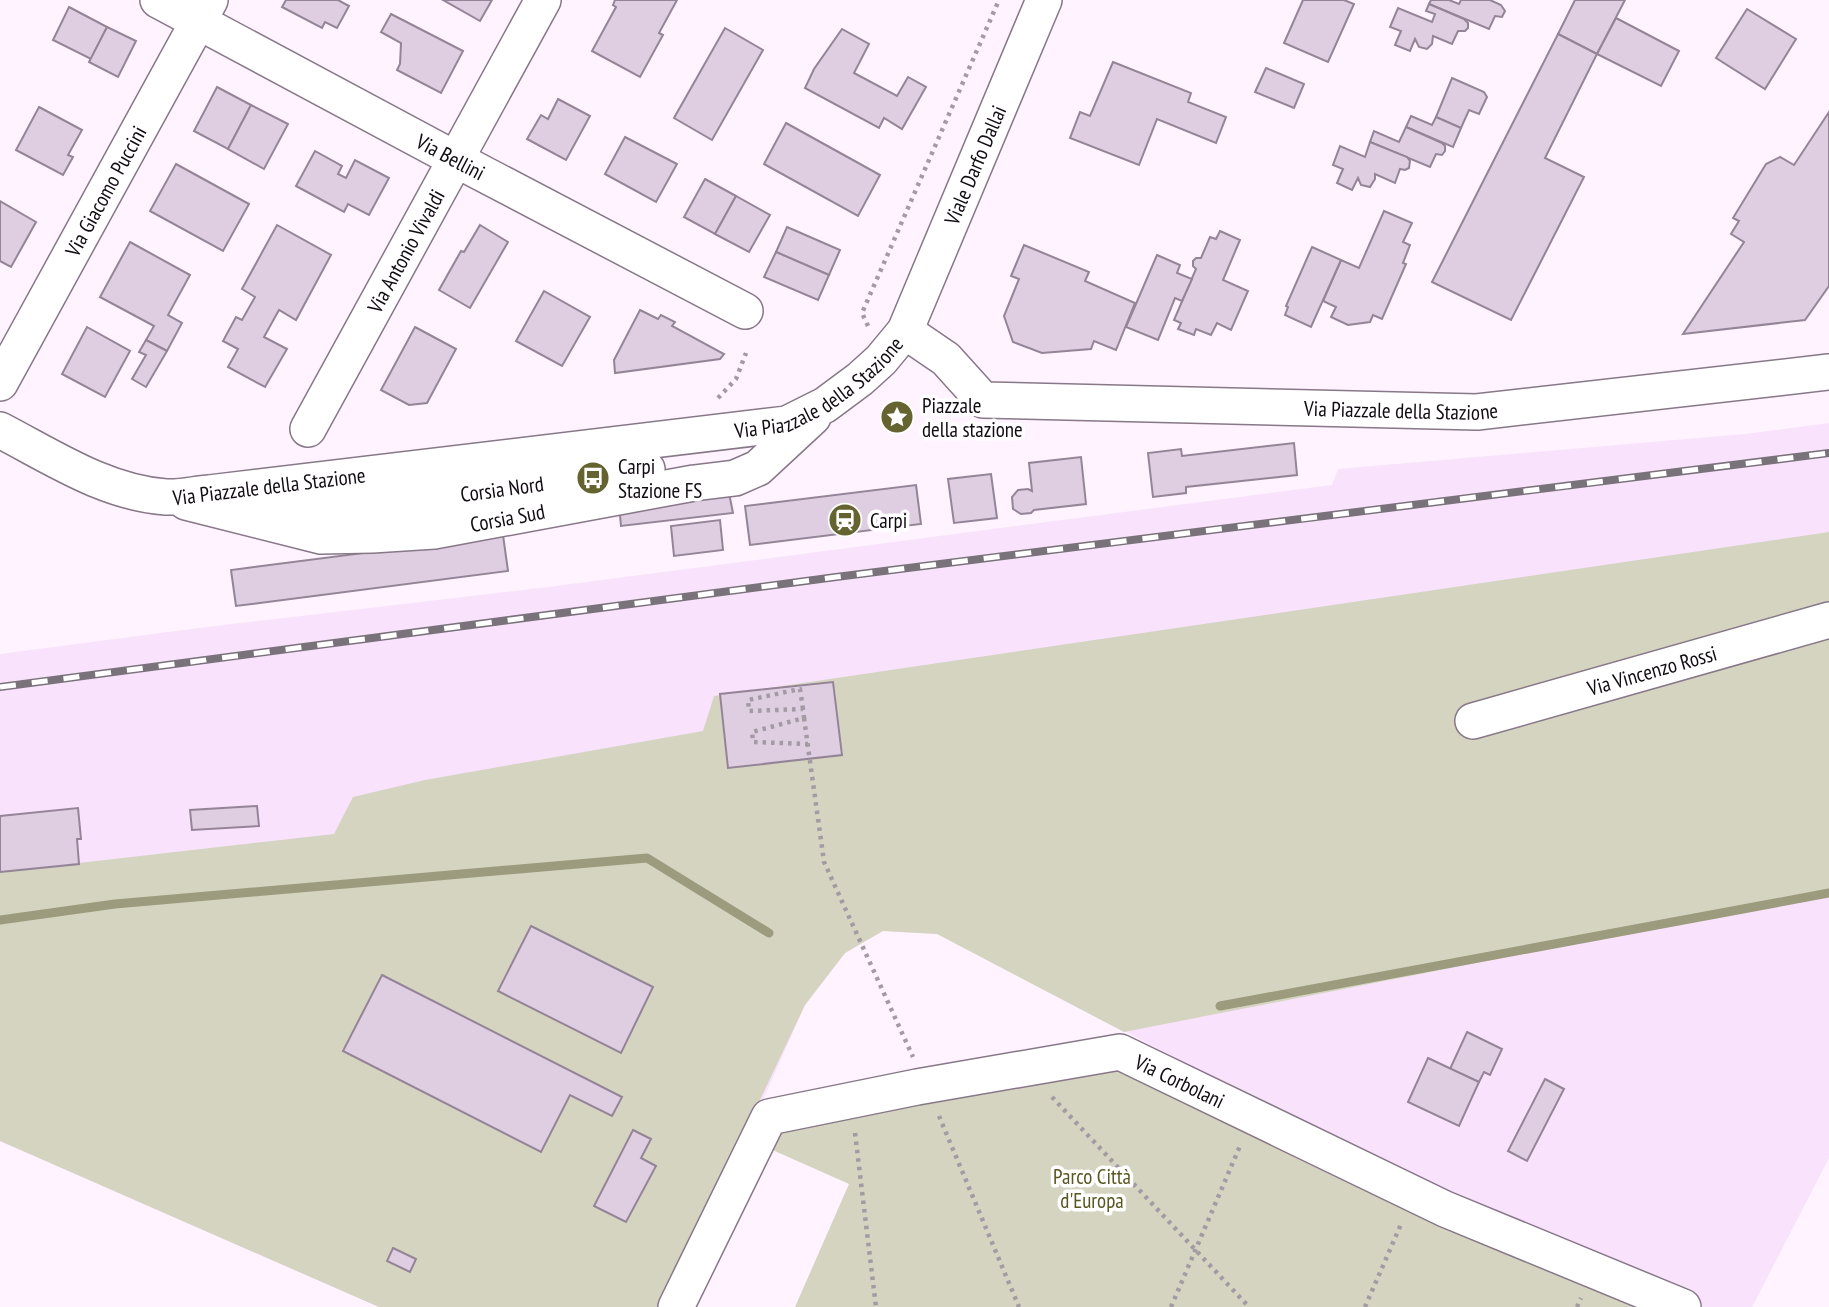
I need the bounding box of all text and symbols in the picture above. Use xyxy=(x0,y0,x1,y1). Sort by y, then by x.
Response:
street label: Viale Darfo Dallai xyxy=(937,101,1012,230)
street label: Via Giacomo Puccini xyxy=(58,121,152,262)
street label: Via Bellini xyxy=(411,127,490,186)
street label: Via Antonio Vivaldi xyxy=(360,185,450,318)
street label: Via Piazzale della Stazione xyxy=(732,331,908,444)
place label: Piazzale della stazione xyxy=(922,392,1023,443)
street label: Via Piazzale della Stazione xyxy=(1303,394,1499,426)
place icon: Piazzale della stazione xyxy=(878,398,916,436)
place label: Carpi Stazione FS xyxy=(618,453,702,504)
bus stop icon: Carpi Stazione FS xyxy=(574,459,612,497)
street label: Via Piazzale della Stazione xyxy=(171,461,367,511)
street label: Corsia Nord xyxy=(459,470,545,508)
street label: Corsia Sud xyxy=(468,497,547,538)
station icon: Carpi xyxy=(826,501,864,539)
place label: Carpi xyxy=(870,507,907,534)
street label: Via Vincenzo Rossi xyxy=(1583,639,1720,702)
street label: Via Corbolani xyxy=(1130,1047,1229,1114)
park label: Parco Città d'Europa xyxy=(1053,1163,1131,1214)

